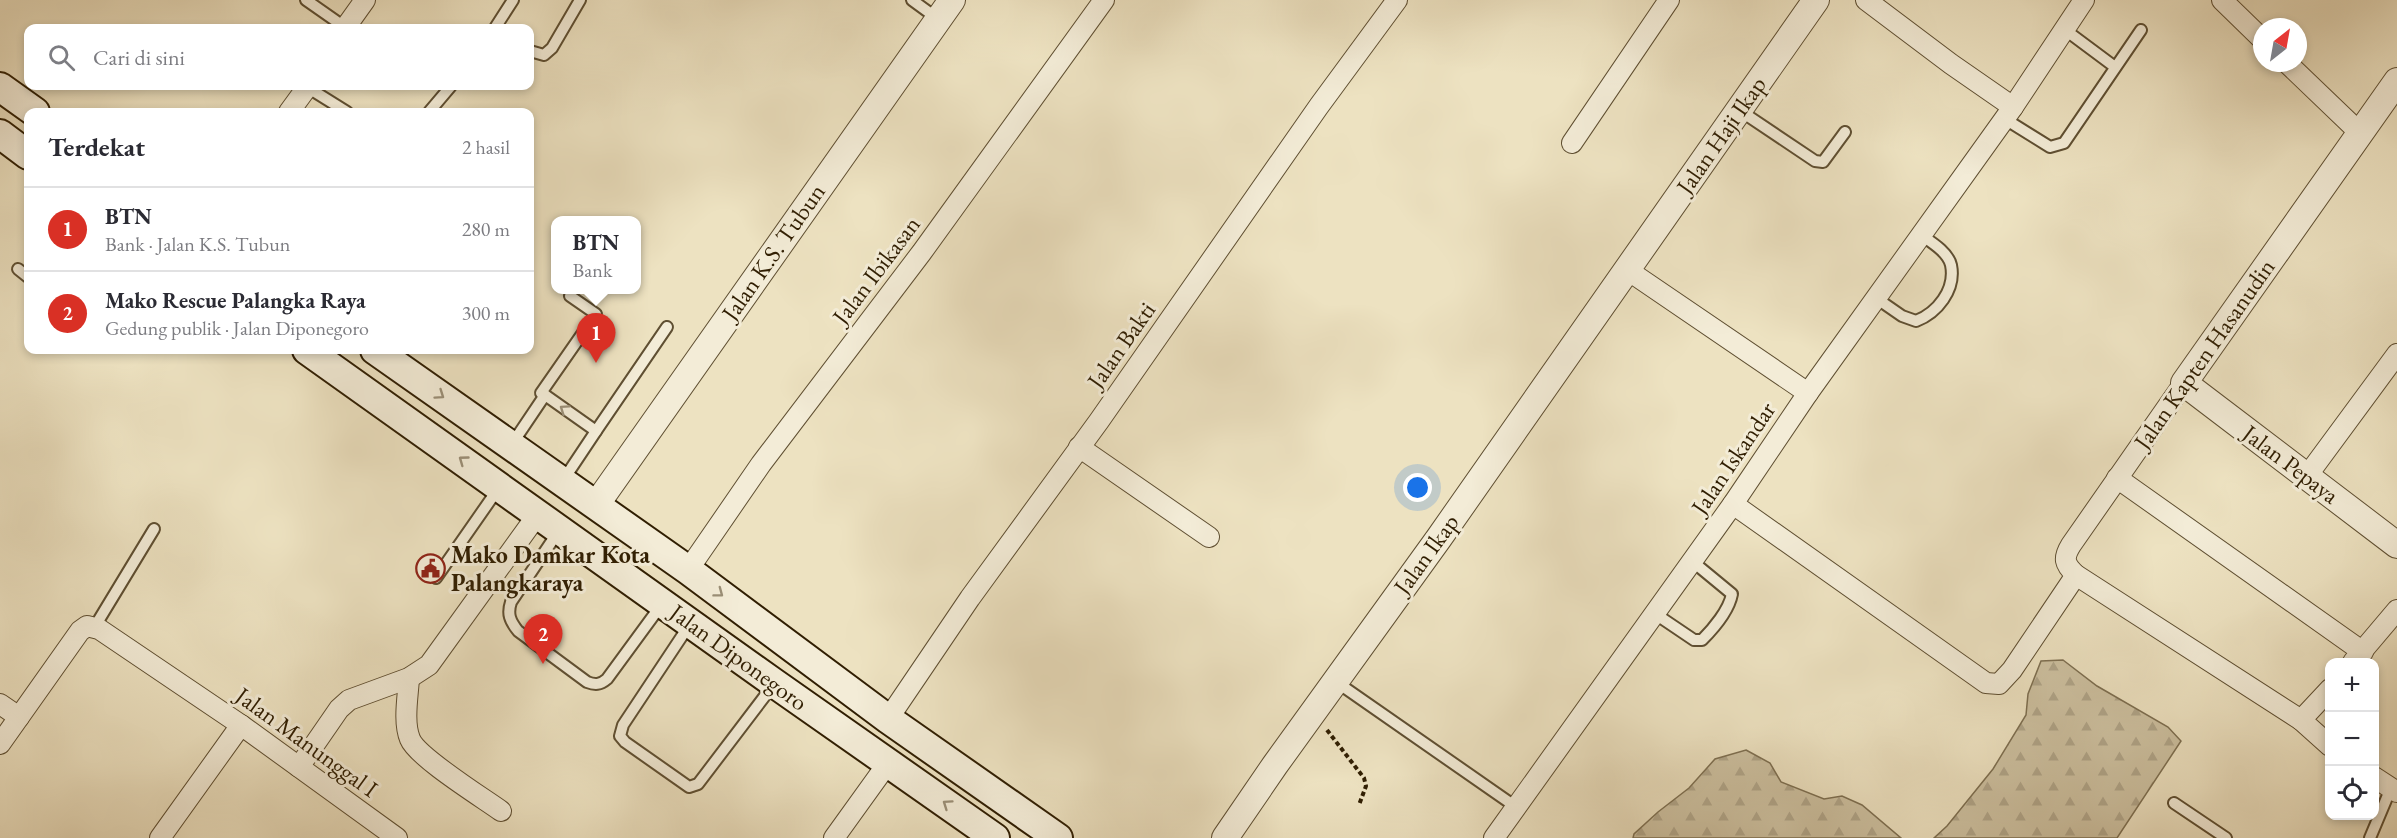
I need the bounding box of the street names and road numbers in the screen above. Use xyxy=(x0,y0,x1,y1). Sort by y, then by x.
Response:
street label: Jalan Haji Ikap xyxy=(1668,70,1773,202)
street label: Jalan K.S. Tubun xyxy=(713,177,832,328)
street label: Jalan Ibikasan xyxy=(824,209,927,332)
street label: Jalan Kapten Hasanudin xyxy=(2125,252,2282,457)
street label: Jalan Bakti xyxy=(1079,296,1162,396)
street label: Jalan Iskandar xyxy=(1683,396,1782,522)
street label: Jalan Pepaya xyxy=(2235,416,2346,511)
street label: Jalan Ikap xyxy=(1385,508,1466,602)
street label: Jalan Diponegoro xyxy=(662,595,814,718)
street label: Jalan Manunggal I xyxy=(228,679,384,804)

